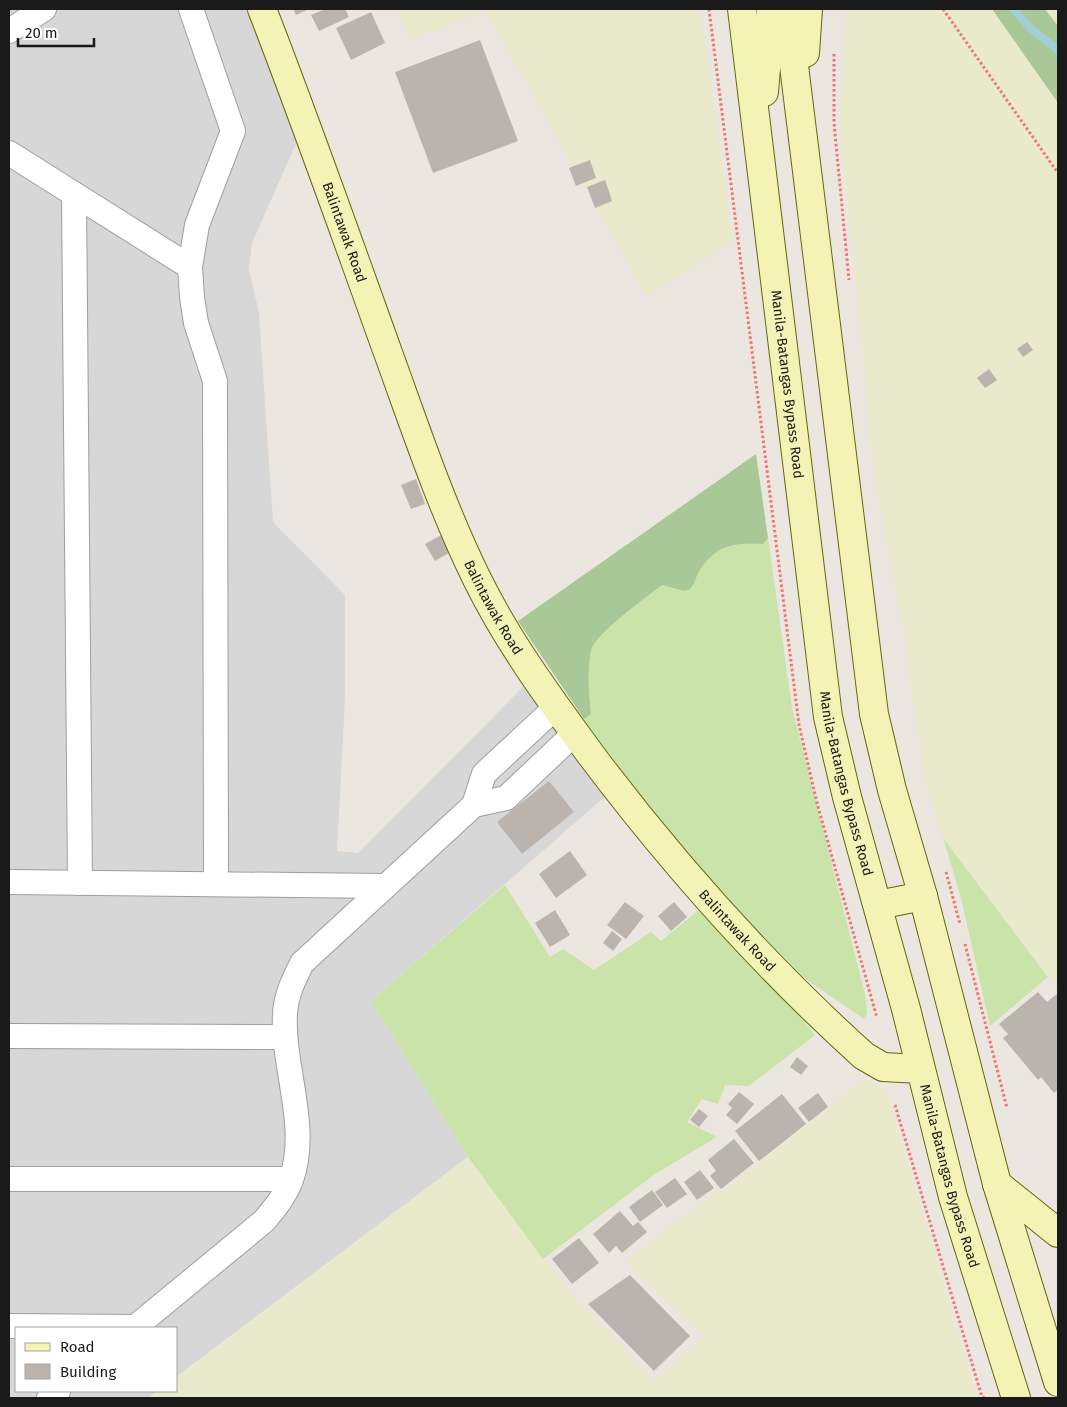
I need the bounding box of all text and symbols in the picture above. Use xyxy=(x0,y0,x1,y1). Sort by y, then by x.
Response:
scale bar xyxy=(18,15,94,47)
text: 20 m xyxy=(25,24,58,42)
street label: Balintawak Road xyxy=(318,180,370,285)
street label: Manila-Batangas Bypass Road xyxy=(767,289,807,479)
street label: Balintawak Road xyxy=(460,557,526,658)
street label: Manila-Batangas Bypass Road xyxy=(816,690,877,878)
street label: Balintawak Road xyxy=(695,886,779,975)
street label: Manila-Batangas Bypass Road xyxy=(916,1082,983,1270)
legend xyxy=(15,1327,178,1392)
text: Road xyxy=(60,1338,95,1356)
text: Building xyxy=(60,1363,116,1381)

